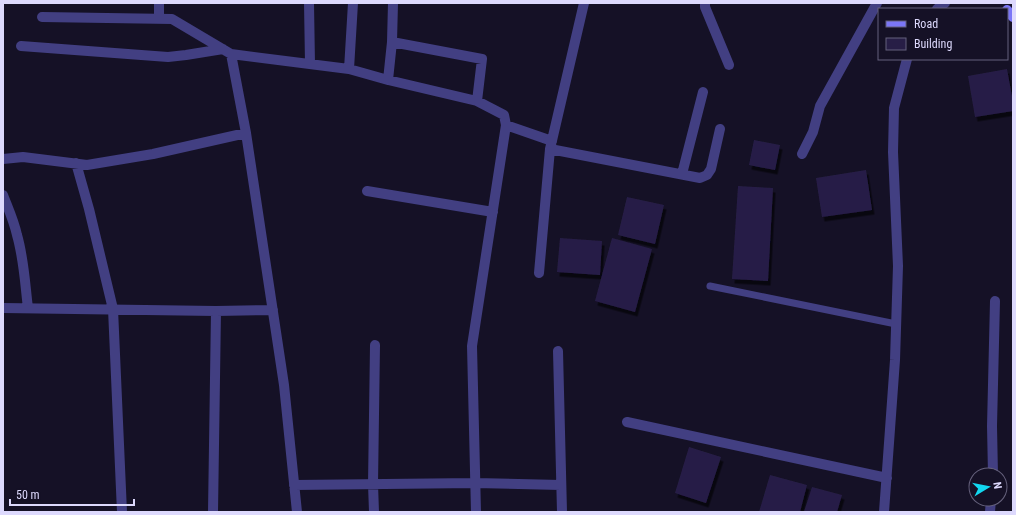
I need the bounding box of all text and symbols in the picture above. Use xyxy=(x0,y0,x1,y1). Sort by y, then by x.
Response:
legend xyxy=(878,8,1008,60)
text: Road xyxy=(914,17,938,31)
text: Building xyxy=(914,37,952,51)
north arrow xyxy=(968,467,1008,507)
scale bar xyxy=(10,481,134,507)
text: N xyxy=(990,481,1004,490)
text: 50 m xyxy=(16,488,40,502)

